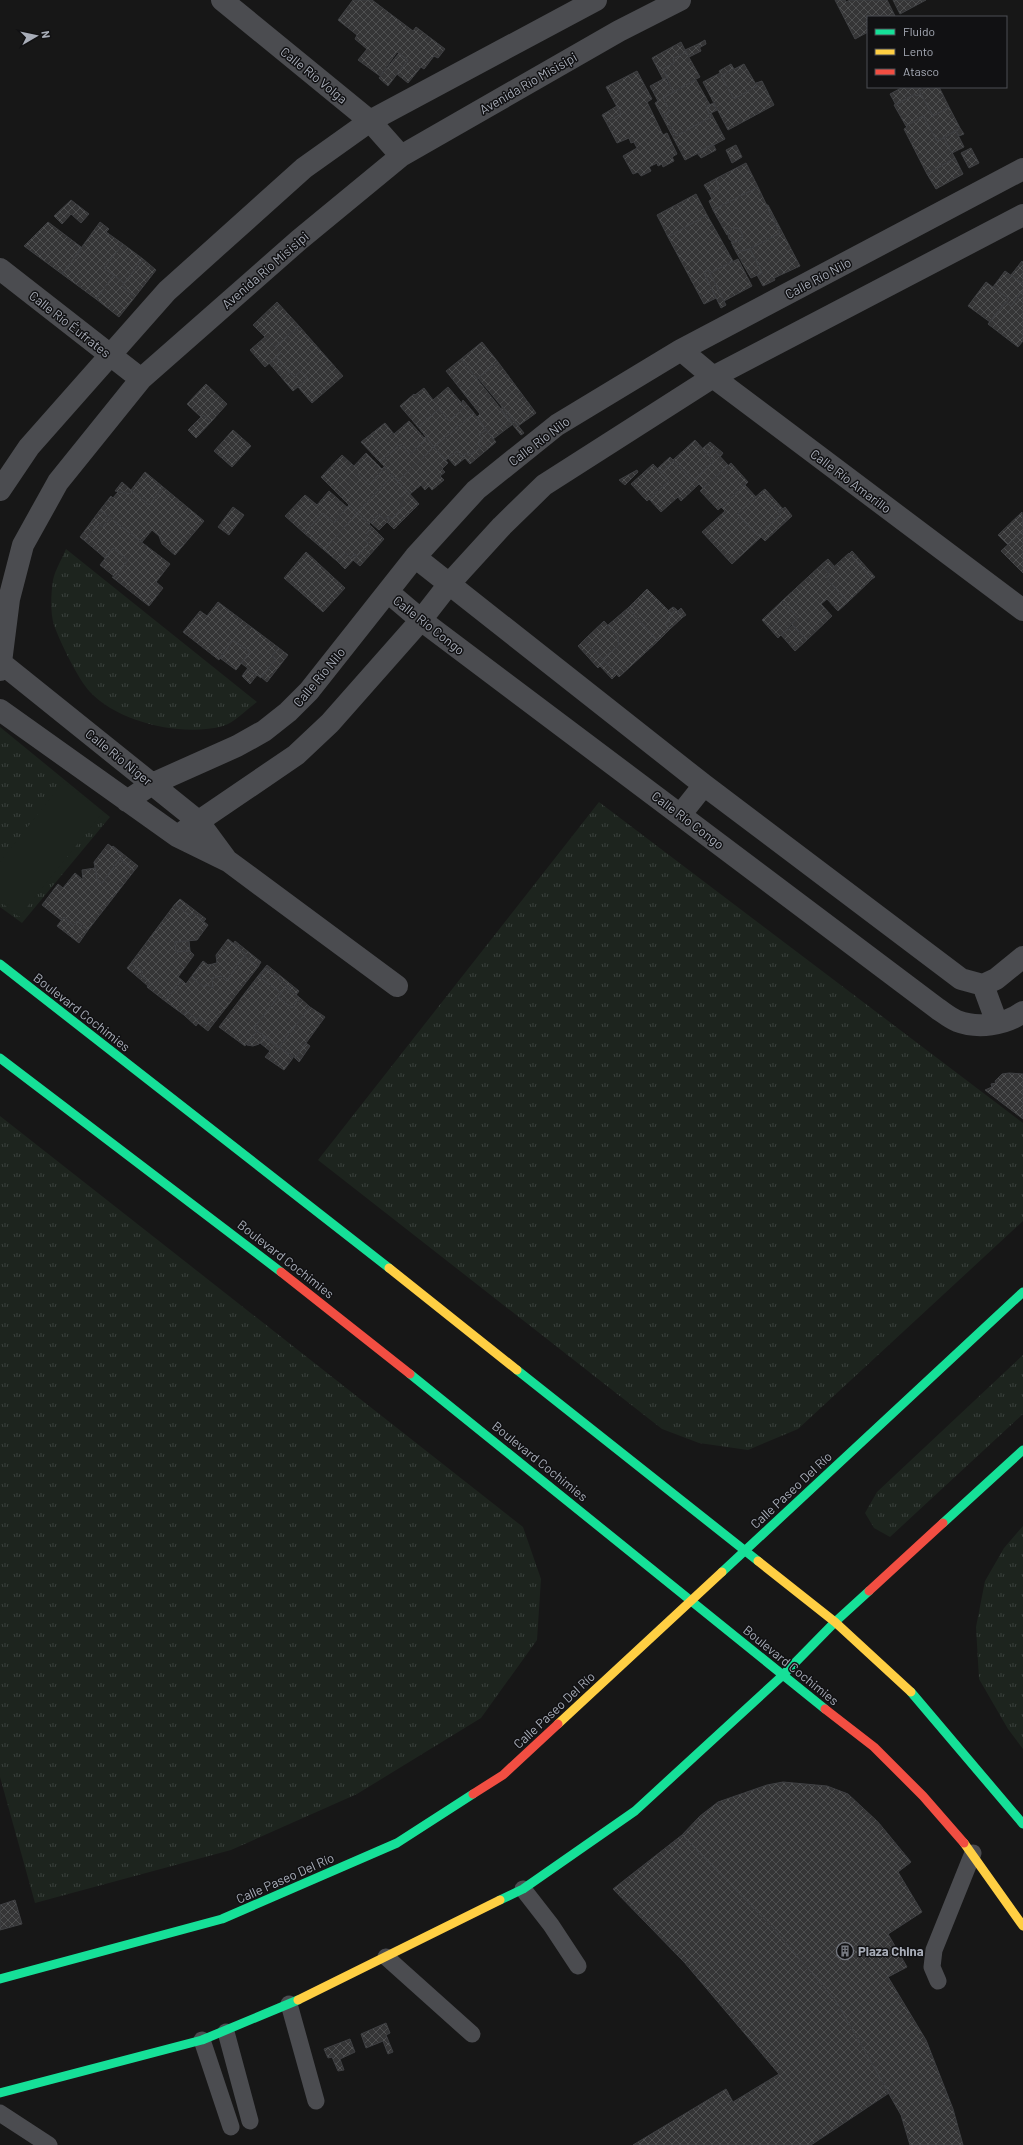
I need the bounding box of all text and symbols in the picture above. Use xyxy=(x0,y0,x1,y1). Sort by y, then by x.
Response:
north arrow xyxy=(16,16,56,56)
legend xyxy=(867,16,1007,88)
text: Fluido xyxy=(903,24,935,38)
text: N xyxy=(39,30,53,39)
street label: Calle Río Volga xyxy=(277,43,351,107)
text: Lento xyxy=(903,44,933,58)
street label: Avenida Río Misisipi xyxy=(476,49,580,117)
text: Atasco xyxy=(903,64,939,78)
street label: Avenida Río Misisipi xyxy=(218,228,312,312)
street label: Calle Río Nilo xyxy=(782,254,854,302)
street label: Calle Río Éufrates xyxy=(26,287,114,361)
street label: Calle Río Nilo xyxy=(505,413,573,469)
street label: Calle Río Amarillo xyxy=(808,445,894,517)
street label: Calle Río Congo xyxy=(390,592,468,658)
street label: Calle Río Nilo xyxy=(290,644,348,710)
street label: Calle Río Niger xyxy=(82,725,156,789)
street label: Calle Río Congo xyxy=(649,788,727,852)
street label: Boulevard Cochimies xyxy=(31,969,133,1055)
street label: Boulevard Cochimies xyxy=(235,1216,337,1302)
street label: Boulevard Cochimies xyxy=(489,1418,591,1504)
street label: Calle Paseo Del Río xyxy=(747,1448,835,1532)
street label: Boulevard Cochimies xyxy=(740,1622,842,1708)
street label: Calle Paseo Del Río xyxy=(510,1668,598,1752)
street label: Calle Paseo Del Río xyxy=(234,1849,336,1907)
building icon: Plaza China xyxy=(835,1941,855,1961)
place label: Plaza China xyxy=(858,1943,924,1959)

